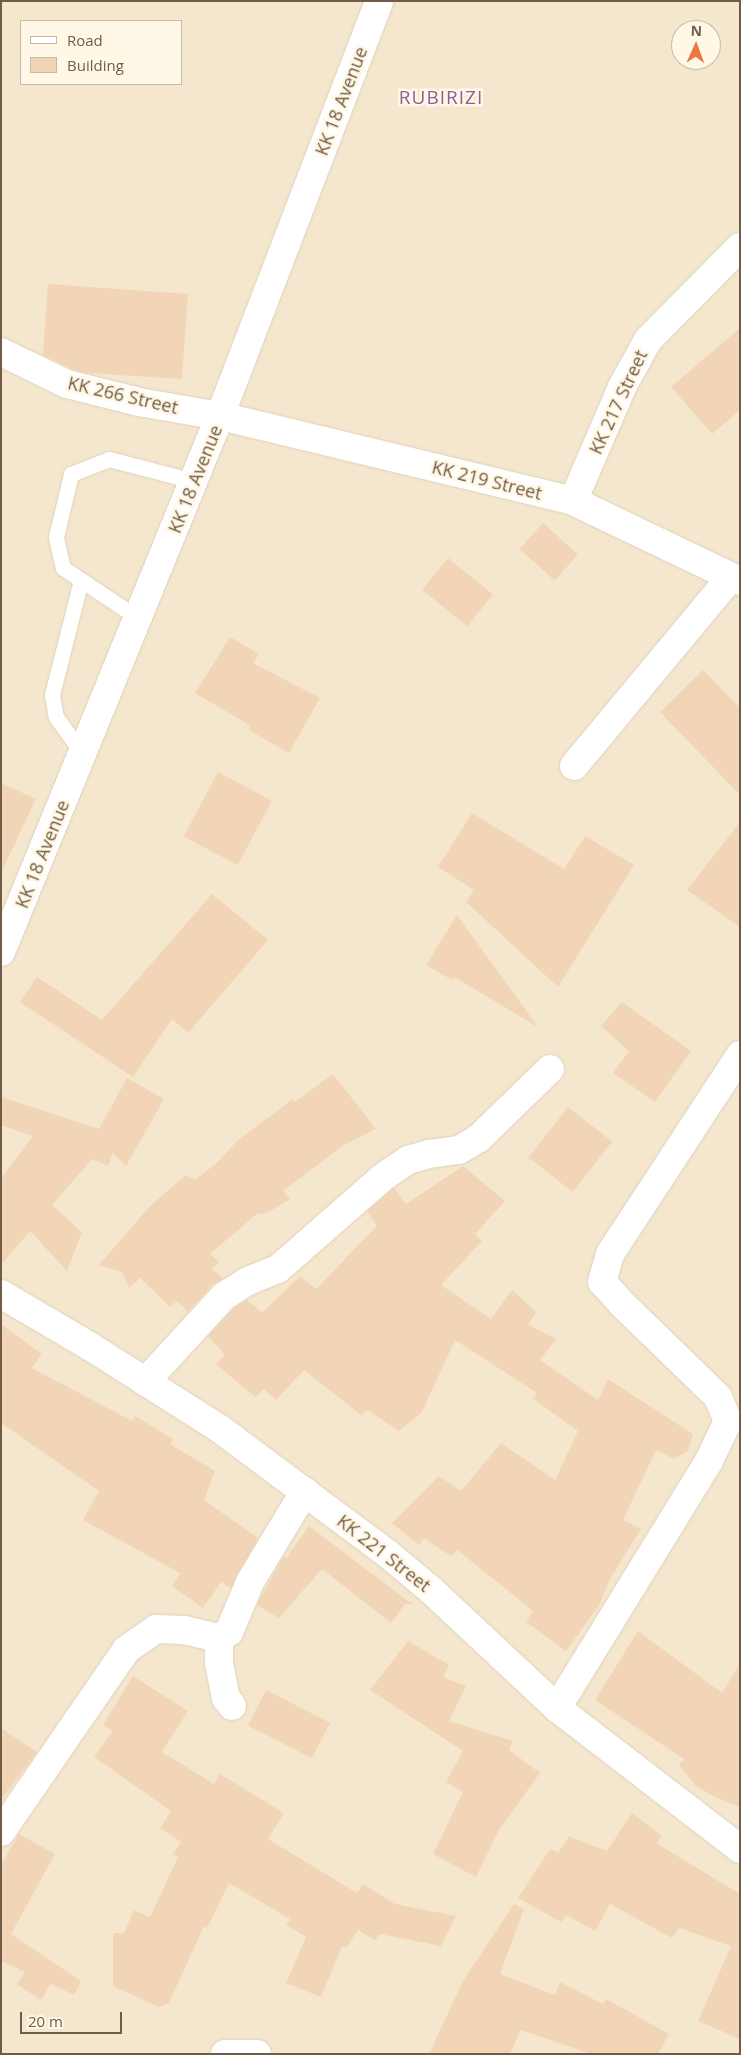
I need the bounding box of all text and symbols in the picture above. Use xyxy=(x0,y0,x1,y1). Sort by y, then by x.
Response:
legend xyxy=(20,20,182,85)
north arrow xyxy=(671,20,721,70)
text: N xyxy=(690,21,703,40)
text: Road xyxy=(67,30,103,50)
street label: KK 18 Avenue xyxy=(310,44,372,158)
text: Building xyxy=(67,55,124,75)
district label: RUBIRIZI xyxy=(398,87,484,109)
street label: KK 217 Street xyxy=(584,346,652,458)
street label: KK 266 Street xyxy=(66,372,180,418)
street label: KK 18 Avenue xyxy=(164,422,226,536)
street label: KK 219 Street xyxy=(430,456,544,504)
street label: KK 18 Avenue xyxy=(11,797,73,911)
street label: KK 221 Street xyxy=(333,1510,435,1596)
scale bar xyxy=(22,2002,125,2034)
text: 20 m xyxy=(28,2011,63,2031)

